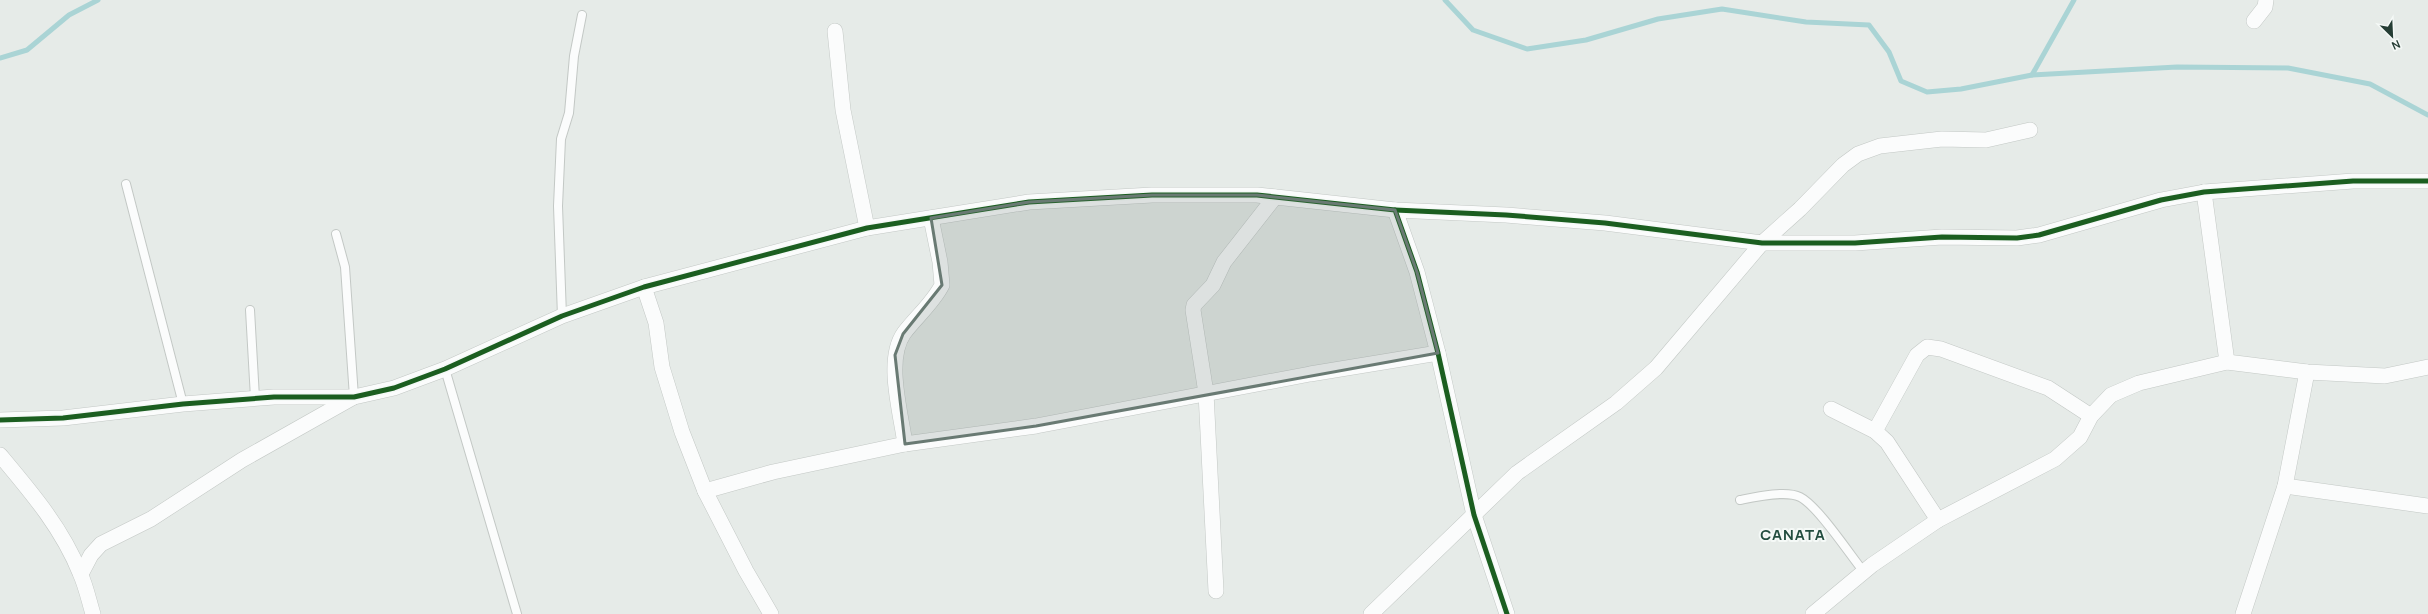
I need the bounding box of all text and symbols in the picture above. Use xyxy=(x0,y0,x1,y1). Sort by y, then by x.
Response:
north arrow xyxy=(2372,16,2412,56)
text: N xyxy=(2390,37,2403,54)
district label: CANATA xyxy=(1760,524,1826,545)

